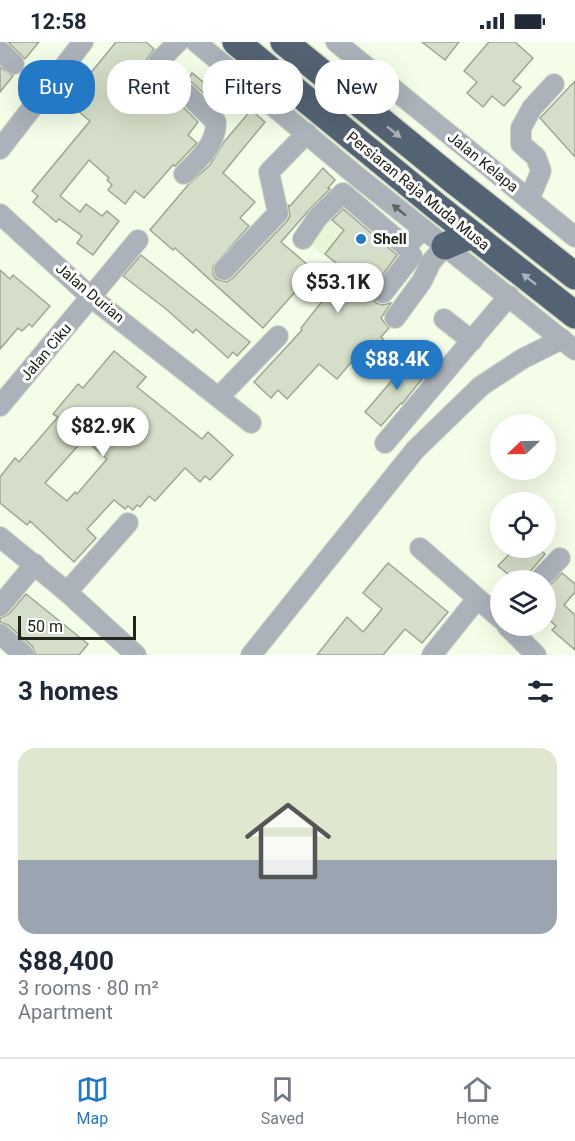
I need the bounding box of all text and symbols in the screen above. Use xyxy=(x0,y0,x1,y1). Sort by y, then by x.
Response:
text: 12:58 xyxy=(30,9,87,34)
chip: Buy xyxy=(18,60,95,114)
chip: Rent xyxy=(107,60,191,114)
chip: Filters xyxy=(203,60,303,114)
chip: New xyxy=(315,60,399,114)
one-way arrow xyxy=(387,126,402,138)
street label: Persiaran Raja Muda Musa xyxy=(343,128,493,254)
street label: Jalan Kelapa xyxy=(444,128,522,196)
one-way arrow xyxy=(392,204,407,216)
place label: Shell xyxy=(373,230,407,248)
marker: Shell xyxy=(354,232,368,246)
street label: Jalan Durian xyxy=(52,259,128,327)
pin: $53.1K xyxy=(289,263,387,314)
text: $53.1K xyxy=(306,270,370,294)
one-way arrow xyxy=(521,273,537,286)
street label: Jalan Ciku xyxy=(17,320,75,384)
pin: $88.4K xyxy=(348,340,446,391)
text: $88.4K xyxy=(365,347,429,371)
pin: $82.9K xyxy=(54,407,152,458)
text: $82.9K xyxy=(71,414,135,438)
north arrow xyxy=(490,414,556,480)
map controls xyxy=(490,414,556,636)
button: locate xyxy=(490,492,556,558)
button: layers xyxy=(490,570,556,636)
scale bar xyxy=(18,613,136,640)
text: 50 m xyxy=(27,617,63,636)
icon: filters xyxy=(524,675,557,708)
text: 3 homes xyxy=(18,676,119,706)
icon: home xyxy=(234,787,342,895)
text: $88,400 xyxy=(18,946,114,976)
text: 3 rooms · 80 m² xyxy=(18,976,159,1000)
text: Apartment xyxy=(18,1000,113,1024)
tab: Map xyxy=(76,1073,109,1128)
tab: Saved xyxy=(261,1073,304,1128)
tab: Home xyxy=(456,1073,499,1128)

